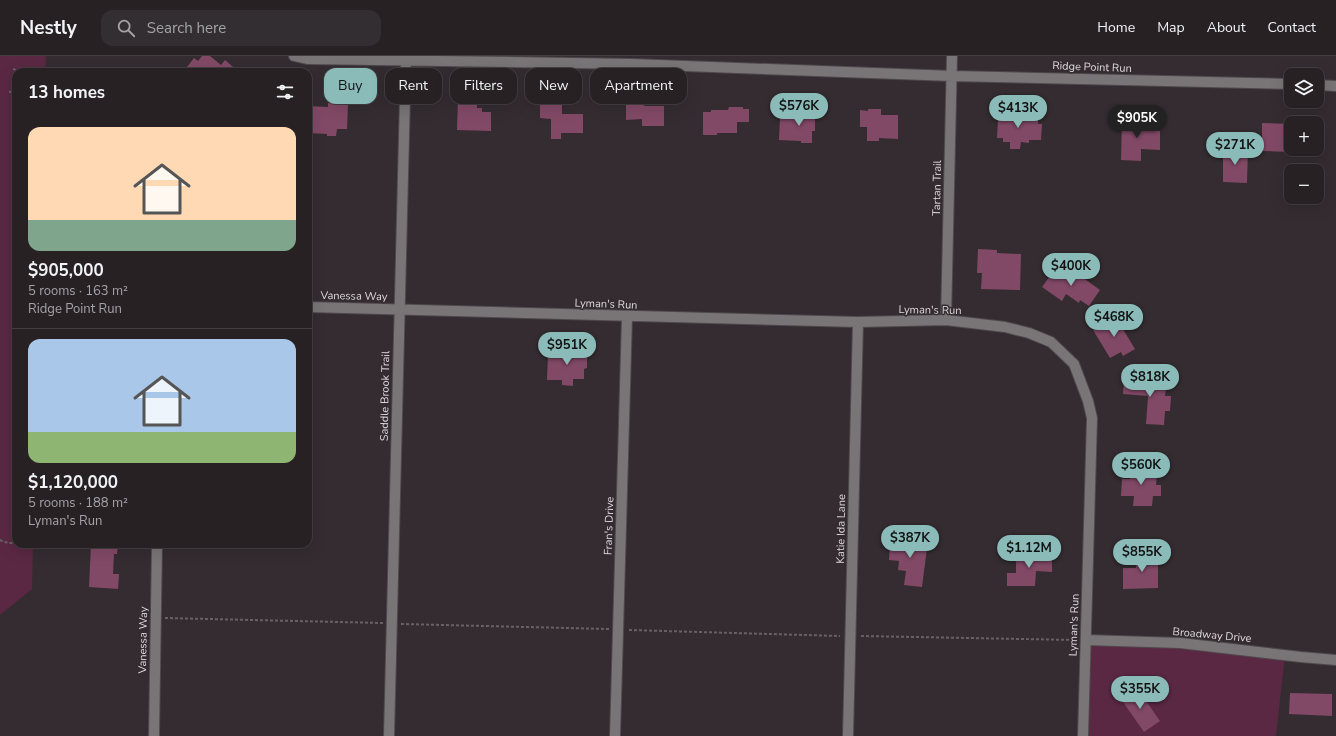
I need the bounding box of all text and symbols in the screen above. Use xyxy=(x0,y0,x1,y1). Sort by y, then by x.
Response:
search box xyxy=(101,10,381,46)
text: Nestly xyxy=(20,15,77,41)
icon: search xyxy=(115,17,137,39)
text: Search here xyxy=(147,18,226,38)
text: Home xyxy=(1097,18,1135,37)
text: Map xyxy=(1157,18,1185,37)
text: About xyxy=(1207,18,1246,37)
text: Contact xyxy=(1268,18,1316,37)
street label: Ridge Point Run xyxy=(1052,58,1132,76)
chip: Buy xyxy=(324,68,377,104)
chip: Rent xyxy=(385,68,442,104)
chip: Filters xyxy=(450,68,517,104)
chip: New xyxy=(525,68,582,104)
chip: Apartment xyxy=(590,68,687,104)
map controls xyxy=(1284,68,1324,204)
button: layers xyxy=(1284,68,1324,108)
text: 13 homes xyxy=(28,81,105,104)
icon: filters xyxy=(274,81,296,103)
pin: $576K xyxy=(771,93,827,127)
pin: $413K xyxy=(990,95,1046,129)
text: $576K xyxy=(779,97,819,115)
text: $413K xyxy=(998,99,1038,117)
pin: $905K xyxy=(1109,105,1165,139)
text: $905K xyxy=(1117,109,1157,127)
button: + xyxy=(1284,116,1324,156)
pin: $271K xyxy=(1207,132,1263,166)
text: $271K xyxy=(1215,136,1255,154)
icon: home xyxy=(126,153,198,225)
street label: Tartan Trail xyxy=(929,159,945,216)
button: − xyxy=(1284,164,1324,204)
pin: $400K xyxy=(1043,253,1099,287)
text: $400K xyxy=(1051,257,1091,275)
text: $905,000 xyxy=(28,259,104,282)
text: 5 rooms · 163 m² xyxy=(28,282,128,300)
street label: Vanessa Way xyxy=(319,288,388,304)
street label: Lyman's Run xyxy=(574,295,638,313)
text: Ridge Point Run xyxy=(28,300,122,318)
street label: Lyman's Run xyxy=(898,302,962,318)
pin: $468K xyxy=(1086,304,1142,338)
text: $468K xyxy=(1094,308,1134,326)
pin: $951K xyxy=(539,332,595,366)
text: $951K xyxy=(547,336,587,354)
street label: Saddle Brook Trail xyxy=(377,350,393,441)
pin: $818K xyxy=(1122,364,1178,398)
icon: home xyxy=(126,365,198,437)
text: $818K xyxy=(1130,368,1170,386)
pin: $560K xyxy=(1113,452,1169,486)
text: $560K xyxy=(1121,456,1161,474)
text: $1,120,000 xyxy=(28,471,118,494)
text: 5 rooms · 188 m² xyxy=(28,494,128,512)
street label: Katie Ida Lane xyxy=(833,494,849,564)
street label: Fran's Drive xyxy=(600,496,618,556)
text: Lyman's Run xyxy=(28,512,102,530)
pin: $387K xyxy=(882,525,938,559)
text: $387K xyxy=(890,529,930,547)
pin: $1.12M xyxy=(996,535,1062,569)
text: $1.12M xyxy=(1006,539,1052,557)
pin: $855K xyxy=(1114,539,1170,573)
text: $855K xyxy=(1122,543,1162,561)
street label: Lyman's Run xyxy=(1065,593,1083,657)
street label: Vanessa Way xyxy=(135,606,151,675)
street label: Broadway Drive xyxy=(1172,624,1252,646)
pin: $355K xyxy=(1112,676,1168,710)
text: $355K xyxy=(1120,680,1160,698)

